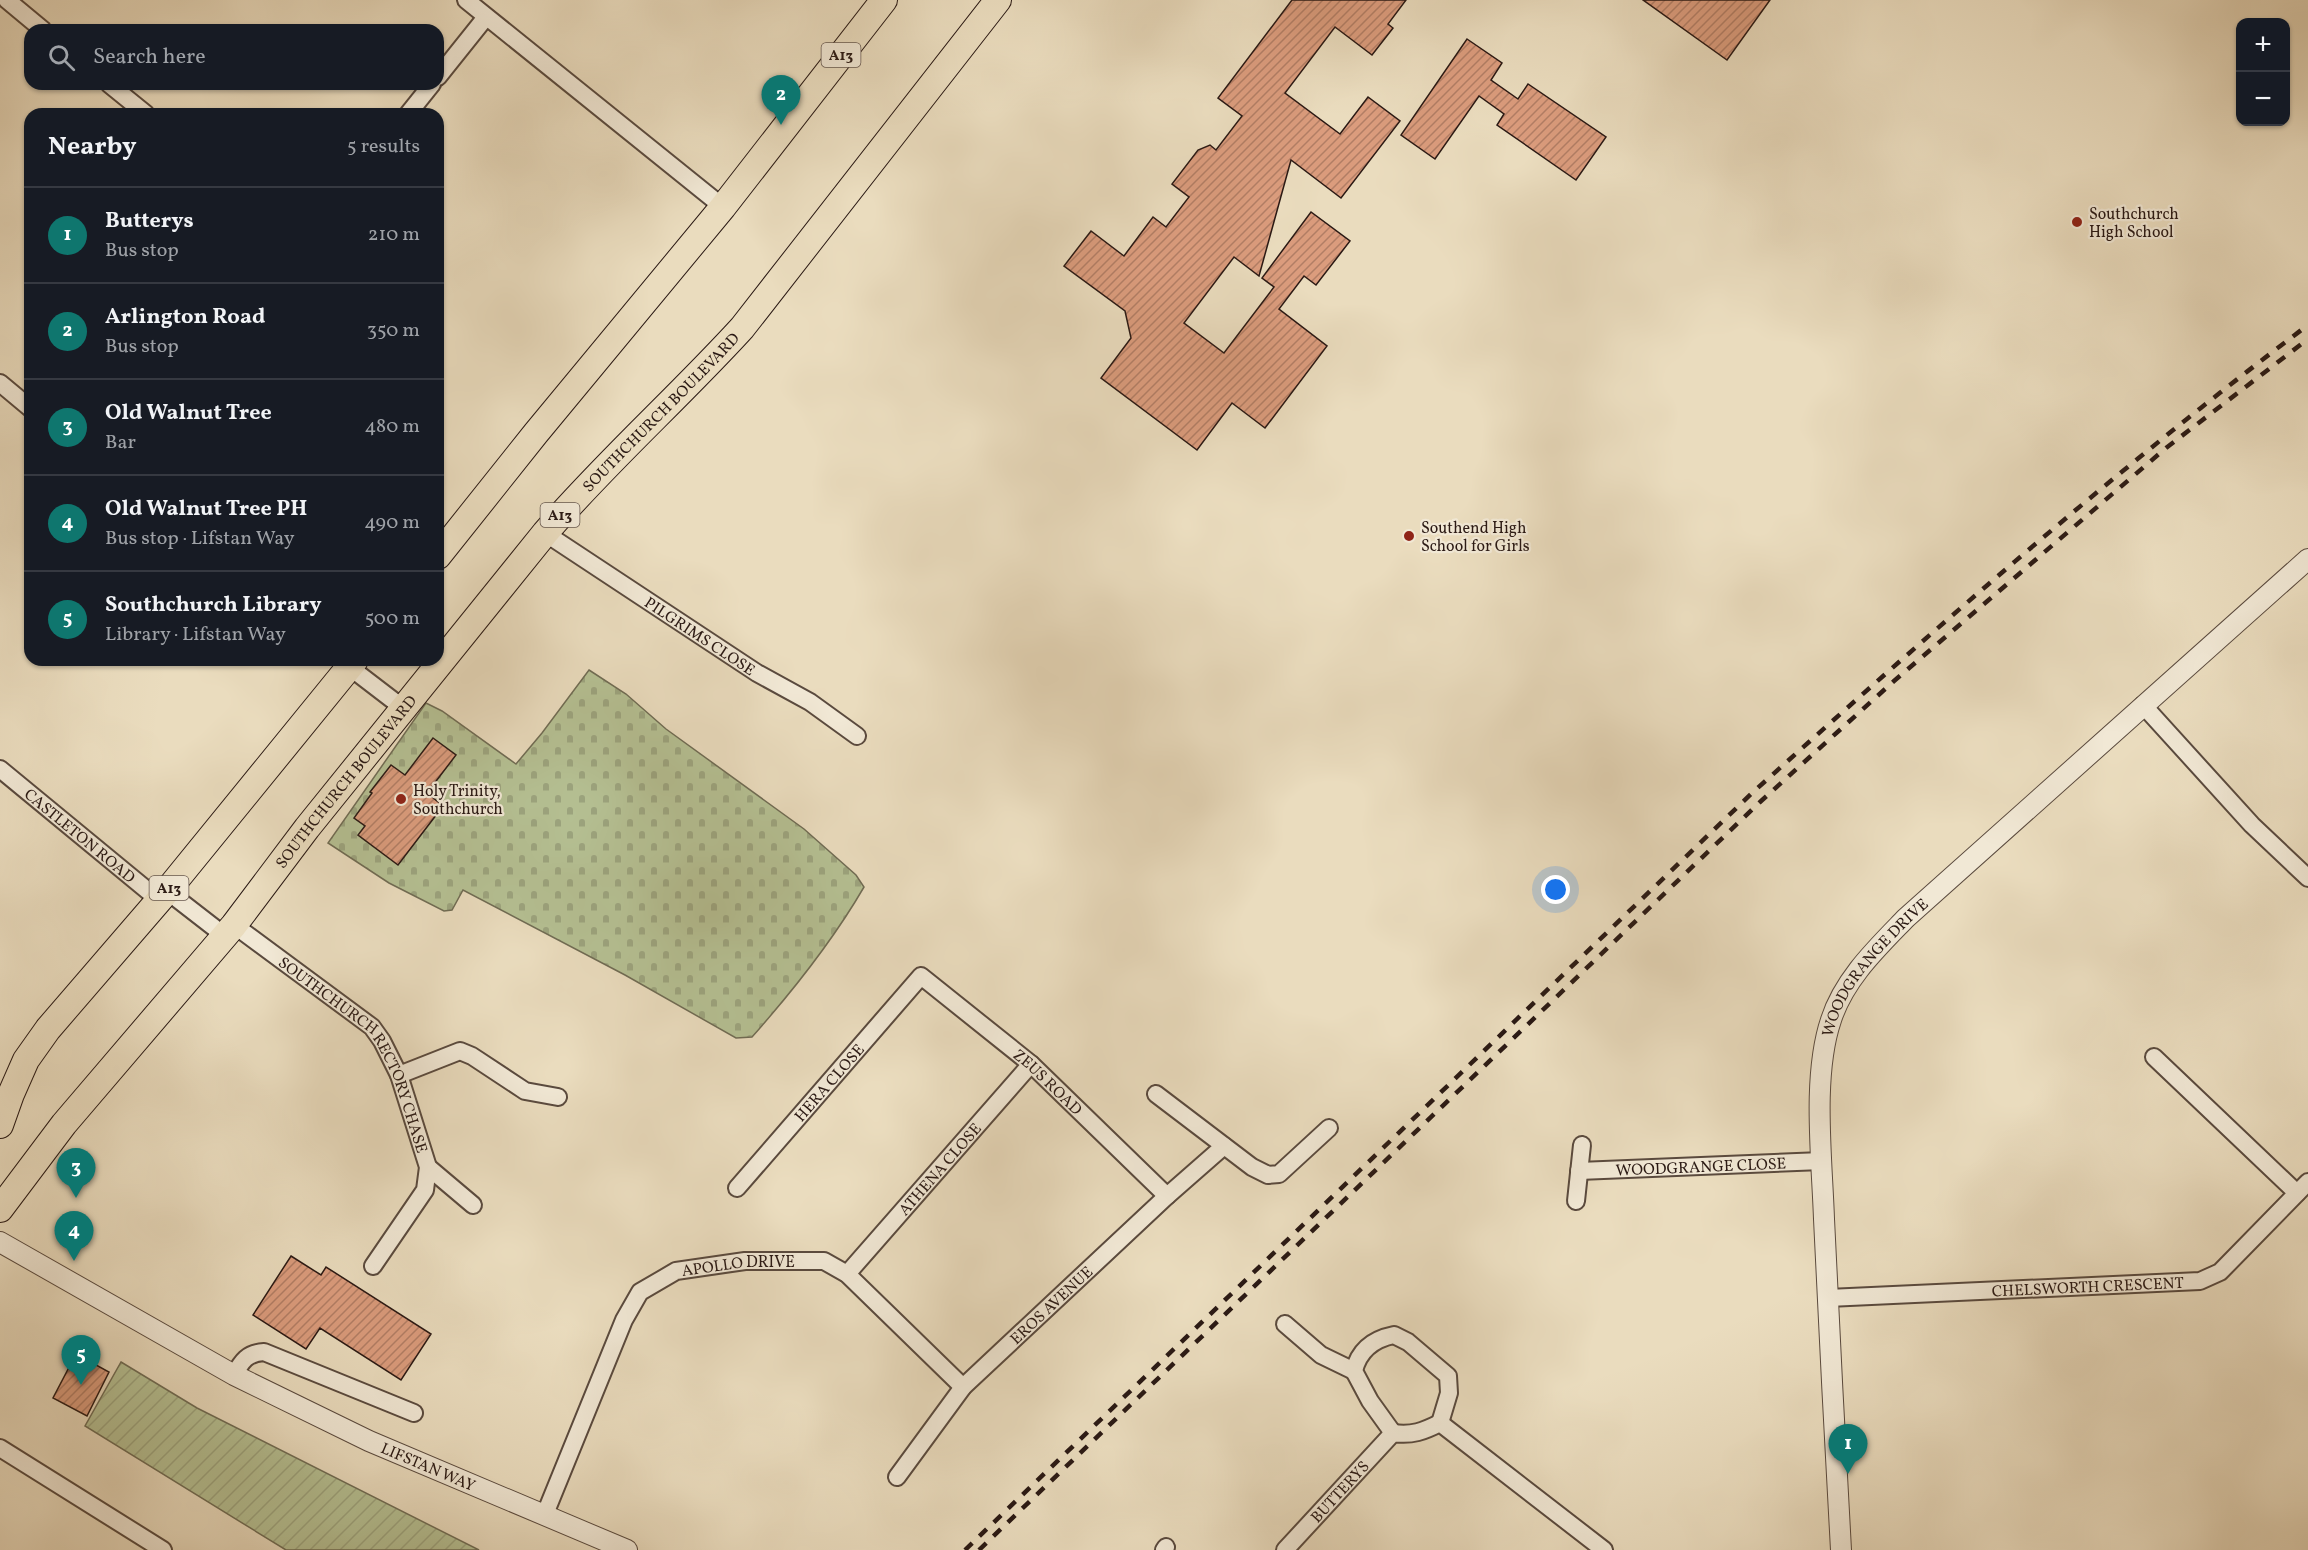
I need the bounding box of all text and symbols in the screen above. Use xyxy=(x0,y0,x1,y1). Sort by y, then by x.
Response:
map controls xyxy=(2236,18,2290,126)
button: + xyxy=(2236,18,2290,72)
search box xyxy=(24,24,444,90)
icon: search xyxy=(45,41,78,74)
text: Search here xyxy=(93,42,206,73)
road number: A13 xyxy=(822,43,860,67)
button: − xyxy=(2236,72,2290,126)
pin: 2 xyxy=(762,76,800,125)
text: Nearby xyxy=(48,129,137,165)
text: 5 results xyxy=(347,133,420,161)
place label: Southchurch High School xyxy=(2089,204,2179,244)
text: Butterys xyxy=(105,206,194,237)
marker: Southchurch High School xyxy=(2070,215,2084,229)
text: 1 xyxy=(63,221,72,249)
text: 210 m xyxy=(368,221,420,249)
text: Bus stop xyxy=(105,237,179,265)
text: Arlington Road xyxy=(105,302,265,333)
text: 2 xyxy=(62,317,73,345)
text: 350 m xyxy=(367,317,420,345)
street label: SOUTHCHURCH BOULEVARD xyxy=(578,328,746,498)
text: Bus stop xyxy=(105,333,179,361)
text: Old Walnut Tree xyxy=(105,398,272,429)
text: 3 xyxy=(62,413,73,441)
text: 480 m xyxy=(365,413,420,441)
text: Bar xyxy=(105,429,136,457)
text: Old Walnut Tree PH xyxy=(105,494,307,525)
road number: A13 xyxy=(540,503,580,527)
text: 4 xyxy=(61,509,74,537)
text: 490 m xyxy=(364,509,420,537)
place label: Southend High School for Girls xyxy=(1421,518,1530,558)
text: Bus stop · Lifstan Way xyxy=(105,525,294,553)
marker: Southend High School for Girls xyxy=(1402,529,1416,543)
text: Southchurch Library xyxy=(105,590,322,621)
street label: PILGRIMS CLOSE xyxy=(639,592,759,682)
text: 5 xyxy=(63,605,72,633)
text: 500 m xyxy=(365,605,420,633)
text: Library · Lifstan Way xyxy=(105,621,286,649)
street label: SOUTHCHURCH BOULEVARD xyxy=(271,691,423,874)
place label: Holy Trinity, Southchurch xyxy=(413,781,503,821)
street label: CASTLETON ROAD xyxy=(19,784,140,889)
marker: Holy Trinity, Southchurch xyxy=(394,792,408,806)
your location xyxy=(1541,875,1570,904)
road number: A13 xyxy=(150,876,188,900)
street label: WOODGRANGE DRIVE xyxy=(1818,894,1934,1039)
street label: SOUTHCHURCH RECTORY CHASE xyxy=(273,952,432,1156)
street label: HERA CLOSE xyxy=(790,1040,870,1127)
street label: ZEUS ROAD xyxy=(1008,1045,1087,1121)
street label: ATHENA CLOSE xyxy=(894,1119,987,1221)
pin: 3 xyxy=(56,1148,96,1198)
street label: WOODGRANGE CLOSE xyxy=(1615,1153,1787,1182)
pin: 4 xyxy=(54,1212,94,1261)
street label: APOLLO DRIVE xyxy=(680,1252,795,1283)
street label: EROS AVENUE xyxy=(1006,1262,1099,1350)
street label: CHELSWORTH CRESCENT xyxy=(1991,1273,2184,1304)
pin: 5 xyxy=(62,1336,100,1385)
pin: 1 xyxy=(1828,1424,1868,1474)
street label: LIFSTAN WAY xyxy=(377,1438,478,1498)
street label: BUTTERYS xyxy=(1306,1457,1375,1529)

